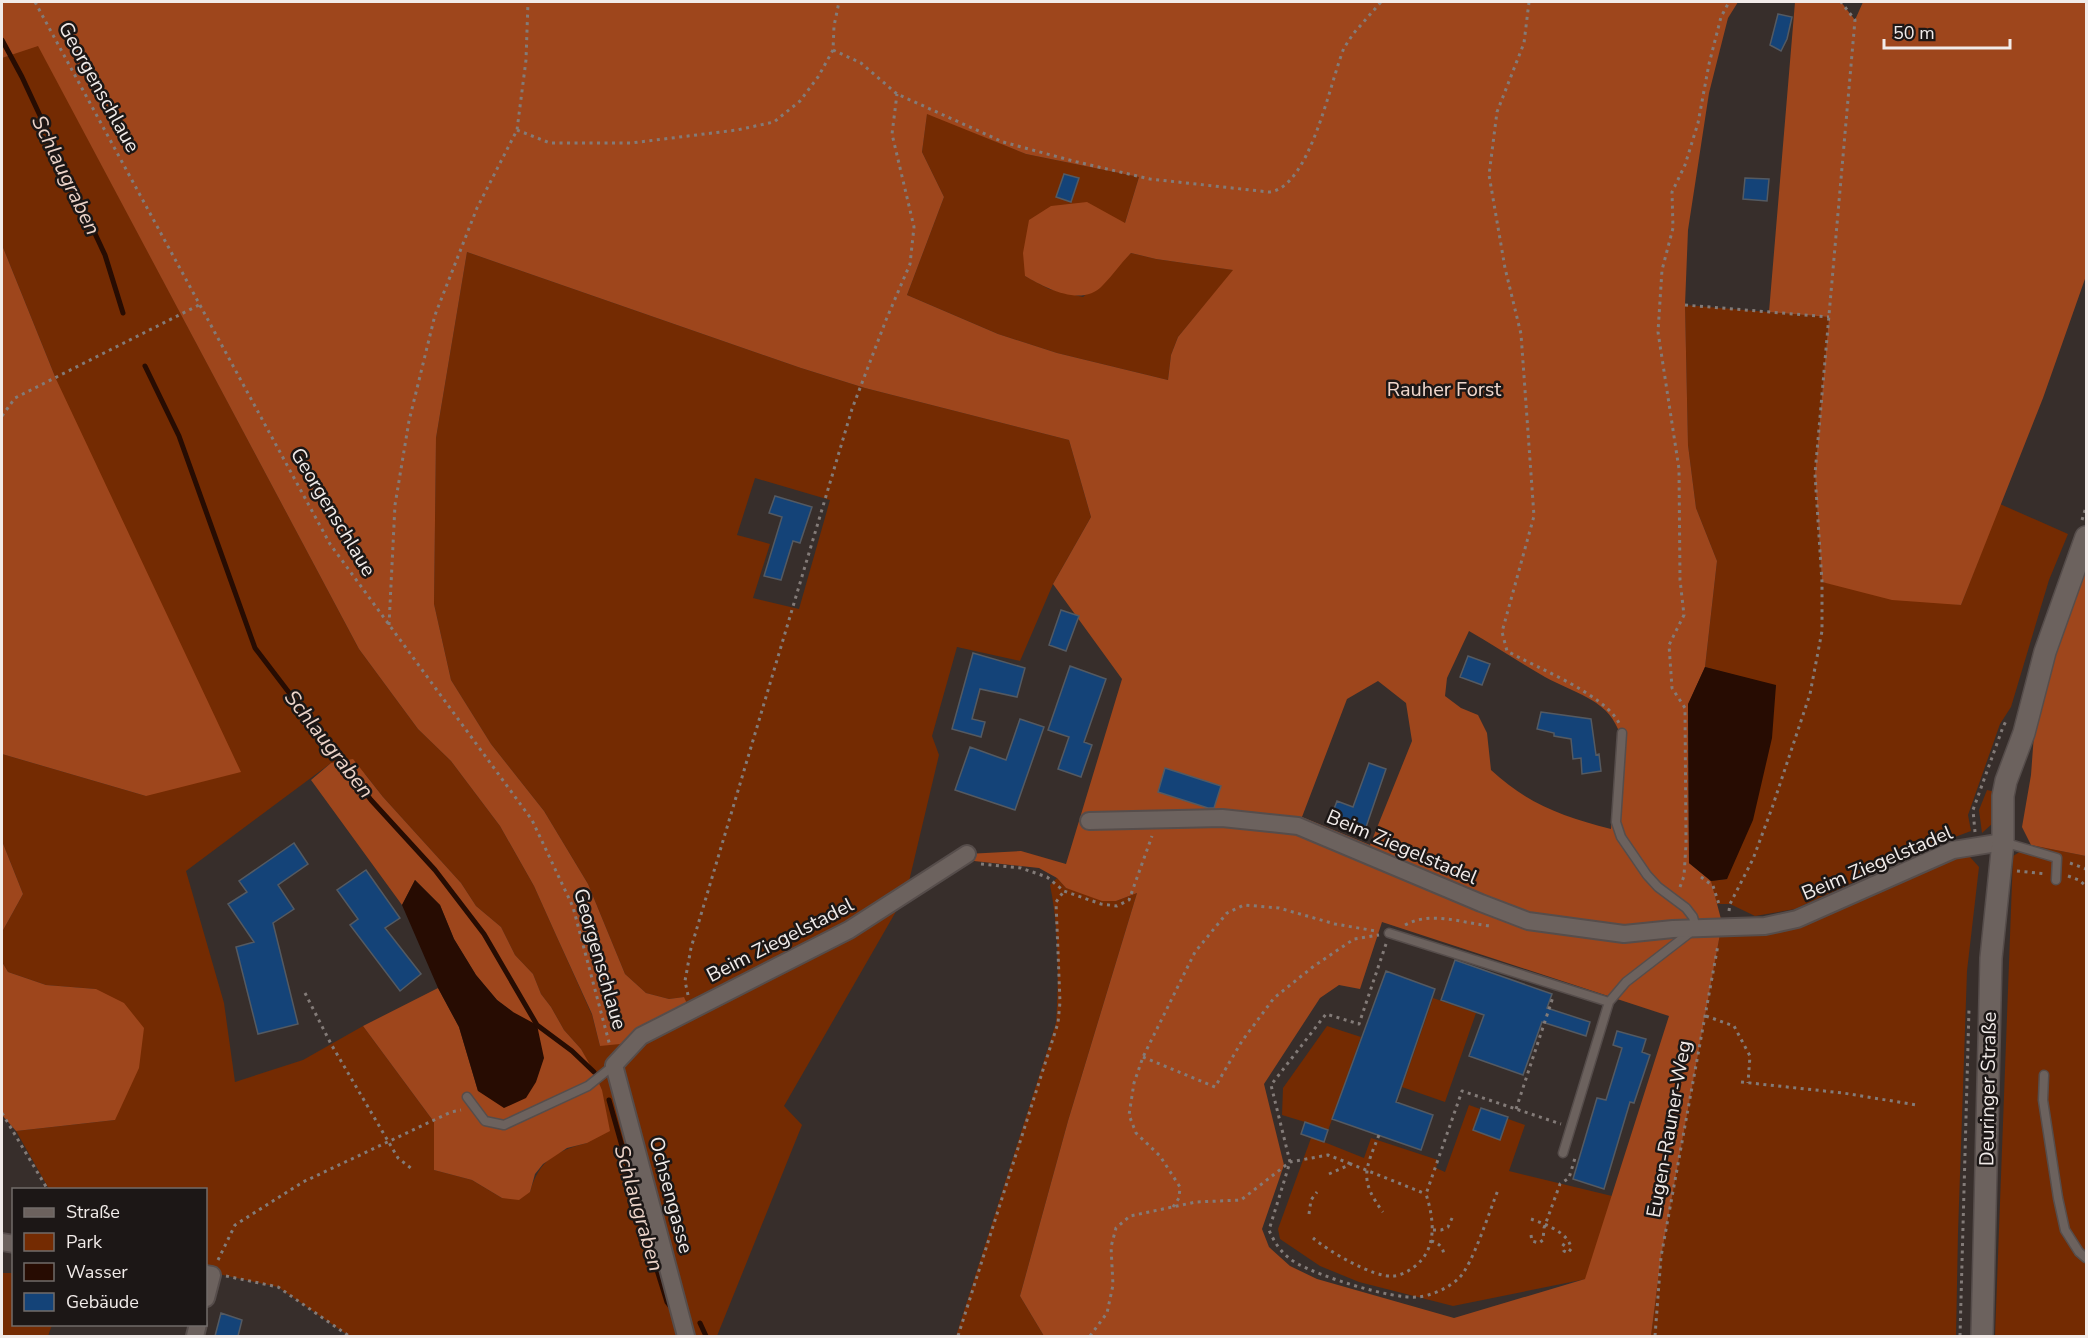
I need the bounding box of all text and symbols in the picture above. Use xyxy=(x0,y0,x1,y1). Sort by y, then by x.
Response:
scale bar xyxy=(1884,12,2010,50)
street label: Georgenschlaue xyxy=(52,17,146,157)
text: 50 m xyxy=(1893,21,1935,45)
water label: Schlaugraben xyxy=(25,110,107,240)
park label: Rauher Forst xyxy=(1387,376,1502,403)
street label: Georgenschlaue xyxy=(284,443,382,581)
water label: Schlaugraben xyxy=(278,684,380,804)
street label: Beim Ziegelstadel xyxy=(1322,803,1482,891)
street label: Beim Ziegelstadel xyxy=(1797,819,1957,907)
street label: Georgenschlaue xyxy=(567,885,633,1033)
street label: Beim Ziegelstadel xyxy=(702,891,858,989)
street label: Deuringer Straße xyxy=(1973,1012,2003,1166)
street label: Eugen-Rauner-Weg xyxy=(1640,1038,1698,1220)
street label: Ochsengasse xyxy=(642,1134,700,1256)
water label: Schlaugraben xyxy=(608,1142,670,1274)
legend xyxy=(12,1188,207,1326)
text: Straße xyxy=(66,1200,120,1224)
text: Park xyxy=(66,1230,103,1254)
text: Wasser xyxy=(66,1260,128,1284)
text: Gebäude xyxy=(66,1290,139,1314)

